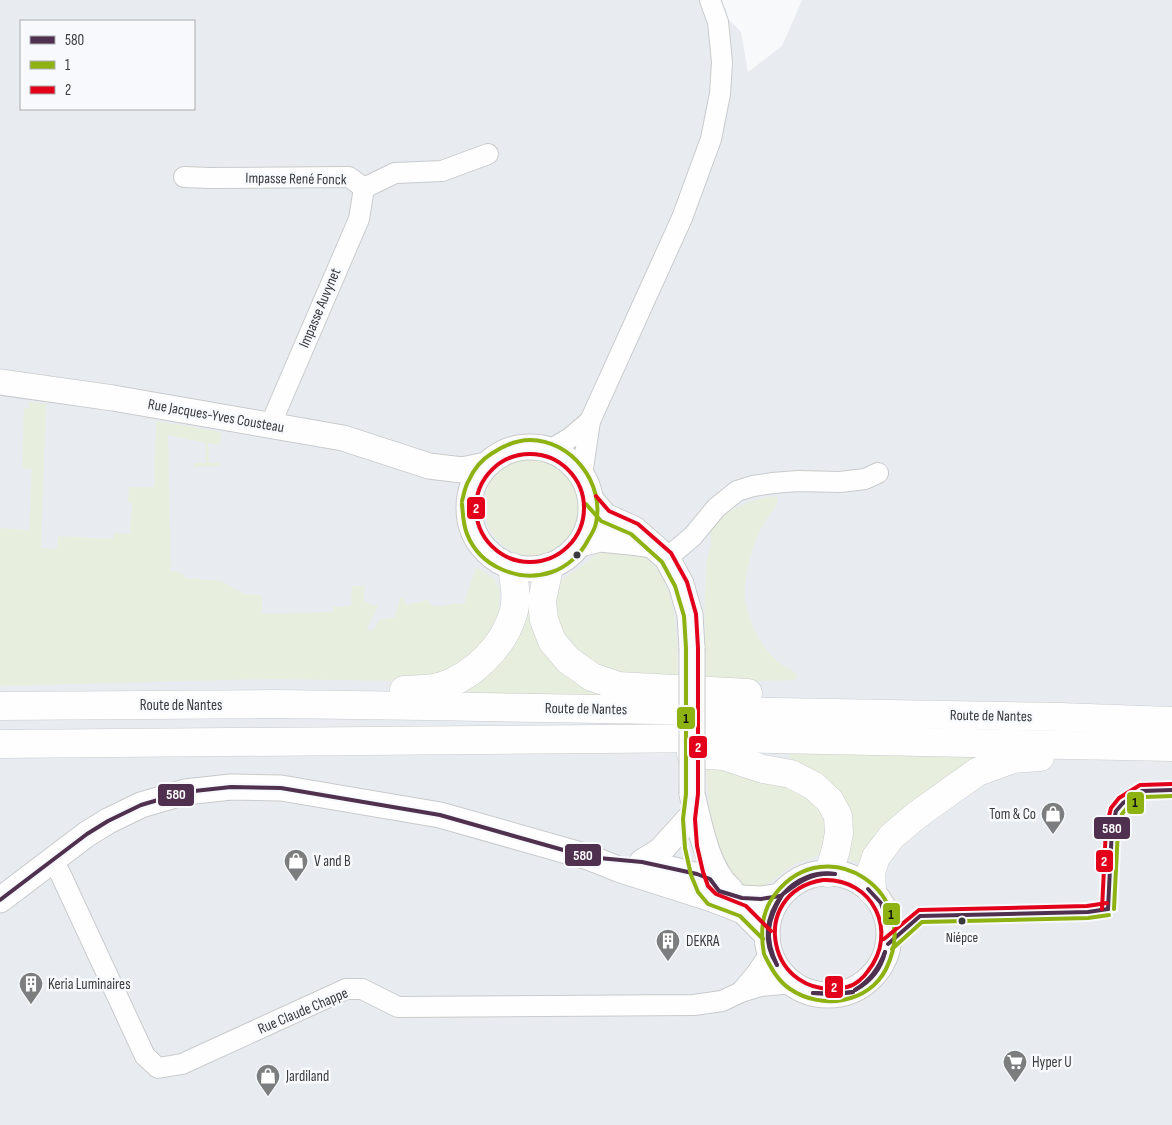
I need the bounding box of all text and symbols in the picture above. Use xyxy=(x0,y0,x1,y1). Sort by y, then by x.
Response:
legend xyxy=(20,20,195,110)
text: 580 xyxy=(65,31,84,50)
text: 1 xyxy=(65,56,71,75)
text: 2 xyxy=(65,81,71,100)
street label: Impasse René Fonck xyxy=(245,169,347,189)
street label: Impasse Auvynet xyxy=(295,265,345,351)
street label: Rue Jacques-Yves Cousteau xyxy=(146,395,286,437)
line badge: 2 xyxy=(466,496,486,520)
text: 2 xyxy=(473,500,479,517)
unlabelled marker xyxy=(572,550,582,560)
street label: Route de Nantes xyxy=(140,696,222,715)
street label: Route de Nantes xyxy=(545,699,627,719)
line badge: 1 xyxy=(676,706,696,730)
street label: Route de Nantes xyxy=(950,706,1032,726)
text: 1 xyxy=(683,710,689,727)
line badge: 2 xyxy=(688,735,708,759)
text: 2 xyxy=(695,739,701,756)
line badge: 580 xyxy=(157,783,195,807)
text: 580 xyxy=(166,786,186,803)
line badge: 1 xyxy=(1126,791,1145,815)
text: 1 xyxy=(1132,794,1138,811)
shop icon: Tom & Co xyxy=(1040,801,1066,835)
place label: Tom & Co xyxy=(989,805,1036,824)
line badge: 580 xyxy=(1093,816,1131,840)
text: 580 xyxy=(1102,820,1122,837)
line badge: 580 xyxy=(564,843,602,867)
text: 580 xyxy=(573,847,593,864)
shop icon: V and B xyxy=(283,848,309,882)
line badge: 2 xyxy=(1095,849,1114,873)
place label: V and B xyxy=(314,852,351,871)
text: 2 xyxy=(1101,853,1107,870)
line badge: 1 xyxy=(882,902,901,926)
text: 1 xyxy=(888,906,894,923)
marker: Niépce xyxy=(957,916,967,926)
building icon: DEKRA xyxy=(655,928,681,962)
place label: Niépce xyxy=(946,929,978,946)
place label: DEKRA xyxy=(686,932,720,951)
building icon: Keria Luminaires xyxy=(18,971,44,1005)
place label: Keria Luminaires xyxy=(48,975,131,994)
line badge: 2 xyxy=(824,975,844,999)
text: 2 xyxy=(831,979,837,996)
street label: Rue Claude Chappe xyxy=(255,983,351,1039)
supermarket icon: Hyper U xyxy=(1002,1049,1028,1083)
place label: Hyper U xyxy=(1032,1053,1072,1072)
shop icon: Jardiland xyxy=(255,1063,281,1097)
place label: Jardiland xyxy=(285,1067,329,1086)

